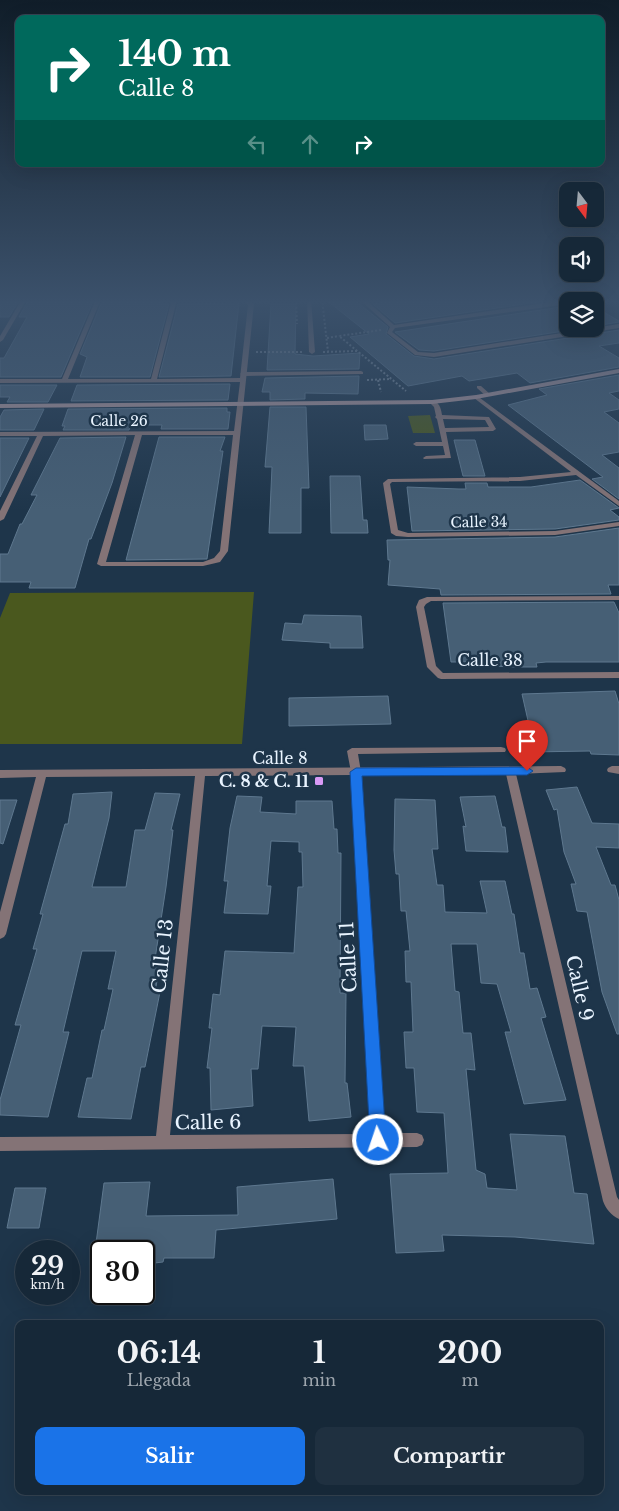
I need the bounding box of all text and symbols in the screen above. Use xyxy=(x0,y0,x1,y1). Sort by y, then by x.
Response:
text: 140 m xyxy=(118,32,231,75)
icon: right xyxy=(35,35,100,100)
text: Calle 8 xyxy=(118,75,194,102)
icon: left xyxy=(243,130,271,158)
icon: ahead xyxy=(296,130,324,158)
icon: right xyxy=(349,130,377,158)
north arrow xyxy=(559,182,604,228)
map controls xyxy=(559,182,604,337)
button: sound xyxy=(559,237,604,282)
button: layers xyxy=(559,292,604,337)
street label: Calle 26 xyxy=(90,412,148,430)
street label: Calle 34 xyxy=(450,513,508,531)
street label: Calle 38 xyxy=(457,650,523,670)
pin xyxy=(506,720,548,771)
icon: arrive xyxy=(513,727,541,755)
street label: Calle 8 xyxy=(252,748,308,768)
place label: C. 8 & C. 11 xyxy=(219,771,309,791)
marker: C. 8 & C. 11 xyxy=(313,775,325,787)
street label: Calle 13 xyxy=(147,918,178,994)
street label: Calle 11 xyxy=(335,921,362,993)
street label: Calle 9 xyxy=(561,953,598,1023)
street label: Calle 6 xyxy=(174,1110,242,1135)
position arrow xyxy=(351,1113,403,1165)
speed limit sign: 30 xyxy=(90,1240,155,1305)
text: 29 xyxy=(31,1251,64,1282)
text: km/h xyxy=(30,1277,65,1292)
text: 06:14 xyxy=(117,1334,201,1371)
text: 1 xyxy=(313,1334,326,1371)
text: 200 xyxy=(438,1334,502,1371)
text: Llegada xyxy=(127,1370,191,1390)
text: min xyxy=(302,1370,336,1390)
text: m xyxy=(461,1370,479,1390)
button: Salir xyxy=(35,1427,305,1485)
button: Compartir xyxy=(315,1427,584,1485)

